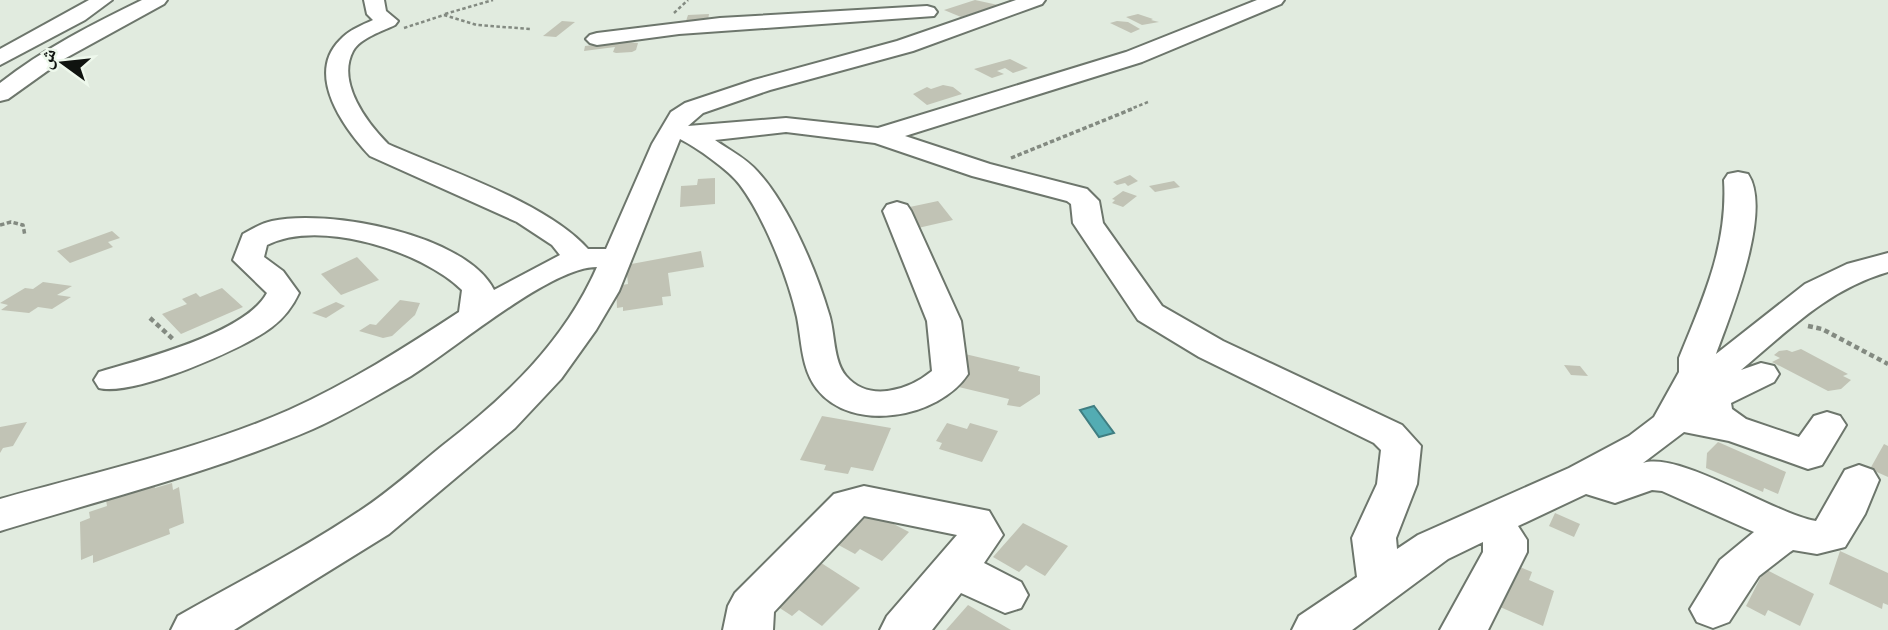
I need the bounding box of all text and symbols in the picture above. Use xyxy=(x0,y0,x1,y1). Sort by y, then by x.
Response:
north arrow xyxy=(28,28,98,98)
text: ش xyxy=(31,45,62,72)

